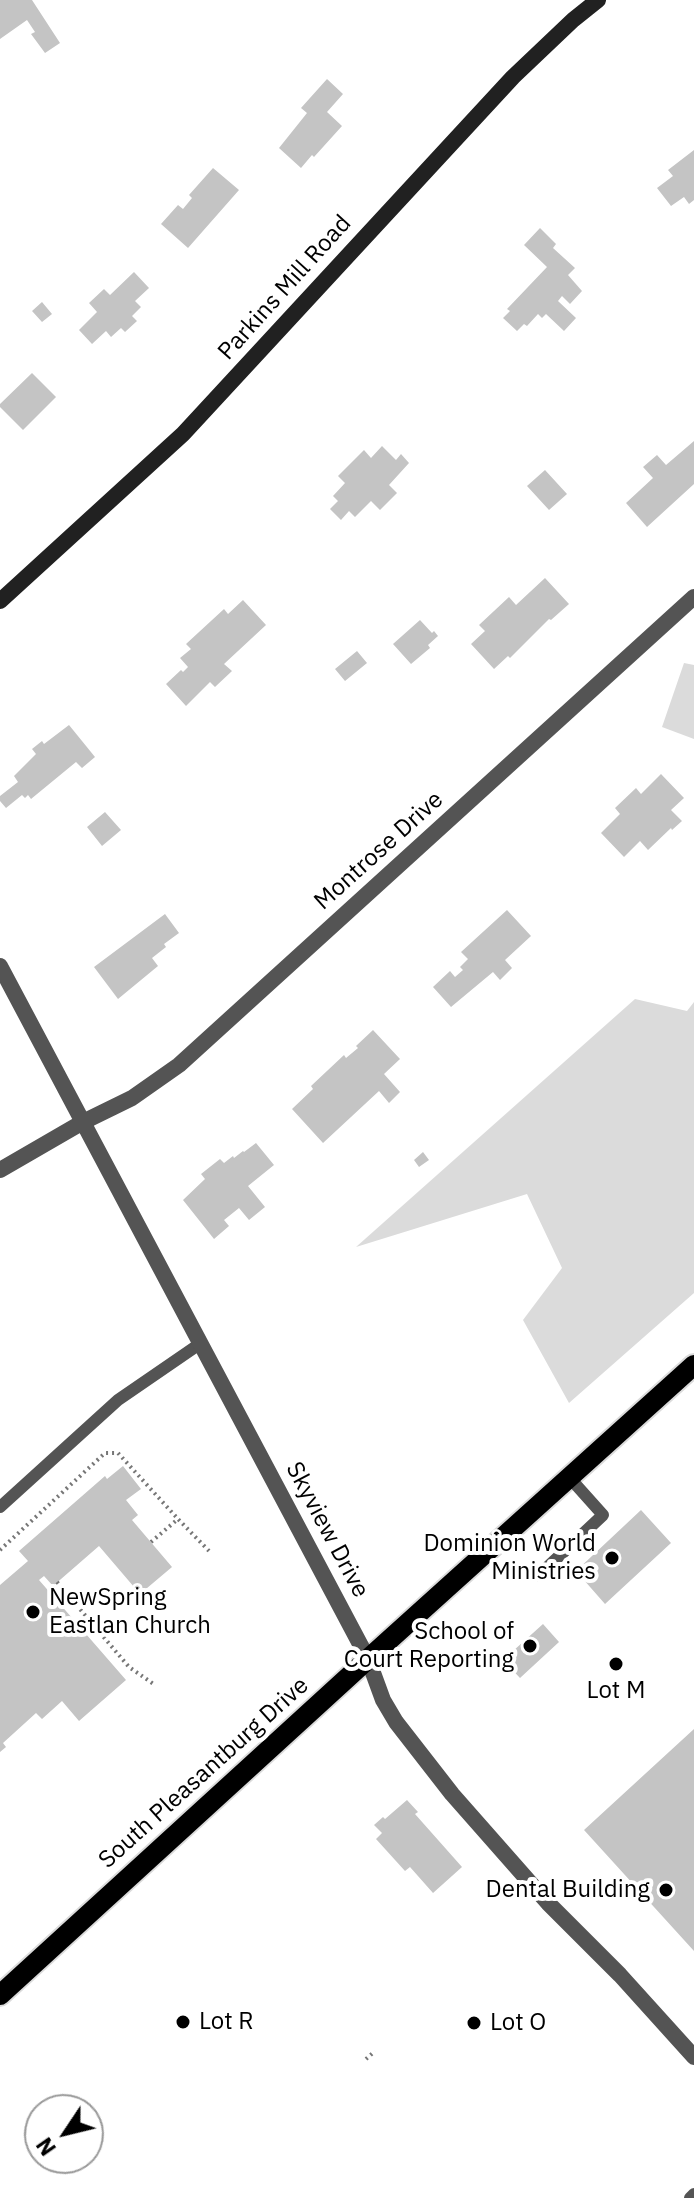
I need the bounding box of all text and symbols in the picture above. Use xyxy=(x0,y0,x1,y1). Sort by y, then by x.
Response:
street label: Parkins Mill Road xyxy=(212,210,358,366)
street label: Montrose Drive xyxy=(309,786,449,916)
street label: Skyview Drive xyxy=(279,1457,375,1603)
place label: Dominion World Ministries xyxy=(423,1530,596,1586)
marker: Dominion World Ministries xyxy=(603,1549,621,1567)
place label: NewSpring Eastlan Church xyxy=(49,1584,211,1640)
marker: NewSpring Eastlan Church xyxy=(24,1603,42,1621)
place label: School of Court Reporting xyxy=(344,1618,514,1674)
marker: School of Court Reporting xyxy=(521,1637,539,1655)
marker: Lot M xyxy=(607,1655,625,1673)
street label: South Pleasantburg Drive xyxy=(93,1671,315,1875)
place label: Lot M xyxy=(587,1677,645,1705)
place label: Dental Building xyxy=(486,1876,650,1904)
marker: Dental Building xyxy=(657,1881,675,1899)
place label: Lot R xyxy=(199,2008,254,2036)
place label: Lot O xyxy=(490,2009,546,2037)
marker: Lot R xyxy=(174,2013,192,2031)
marker: Lot O xyxy=(465,2014,483,2032)
north arrow xyxy=(24,2094,104,2174)
text: N xyxy=(29,2132,62,2162)

